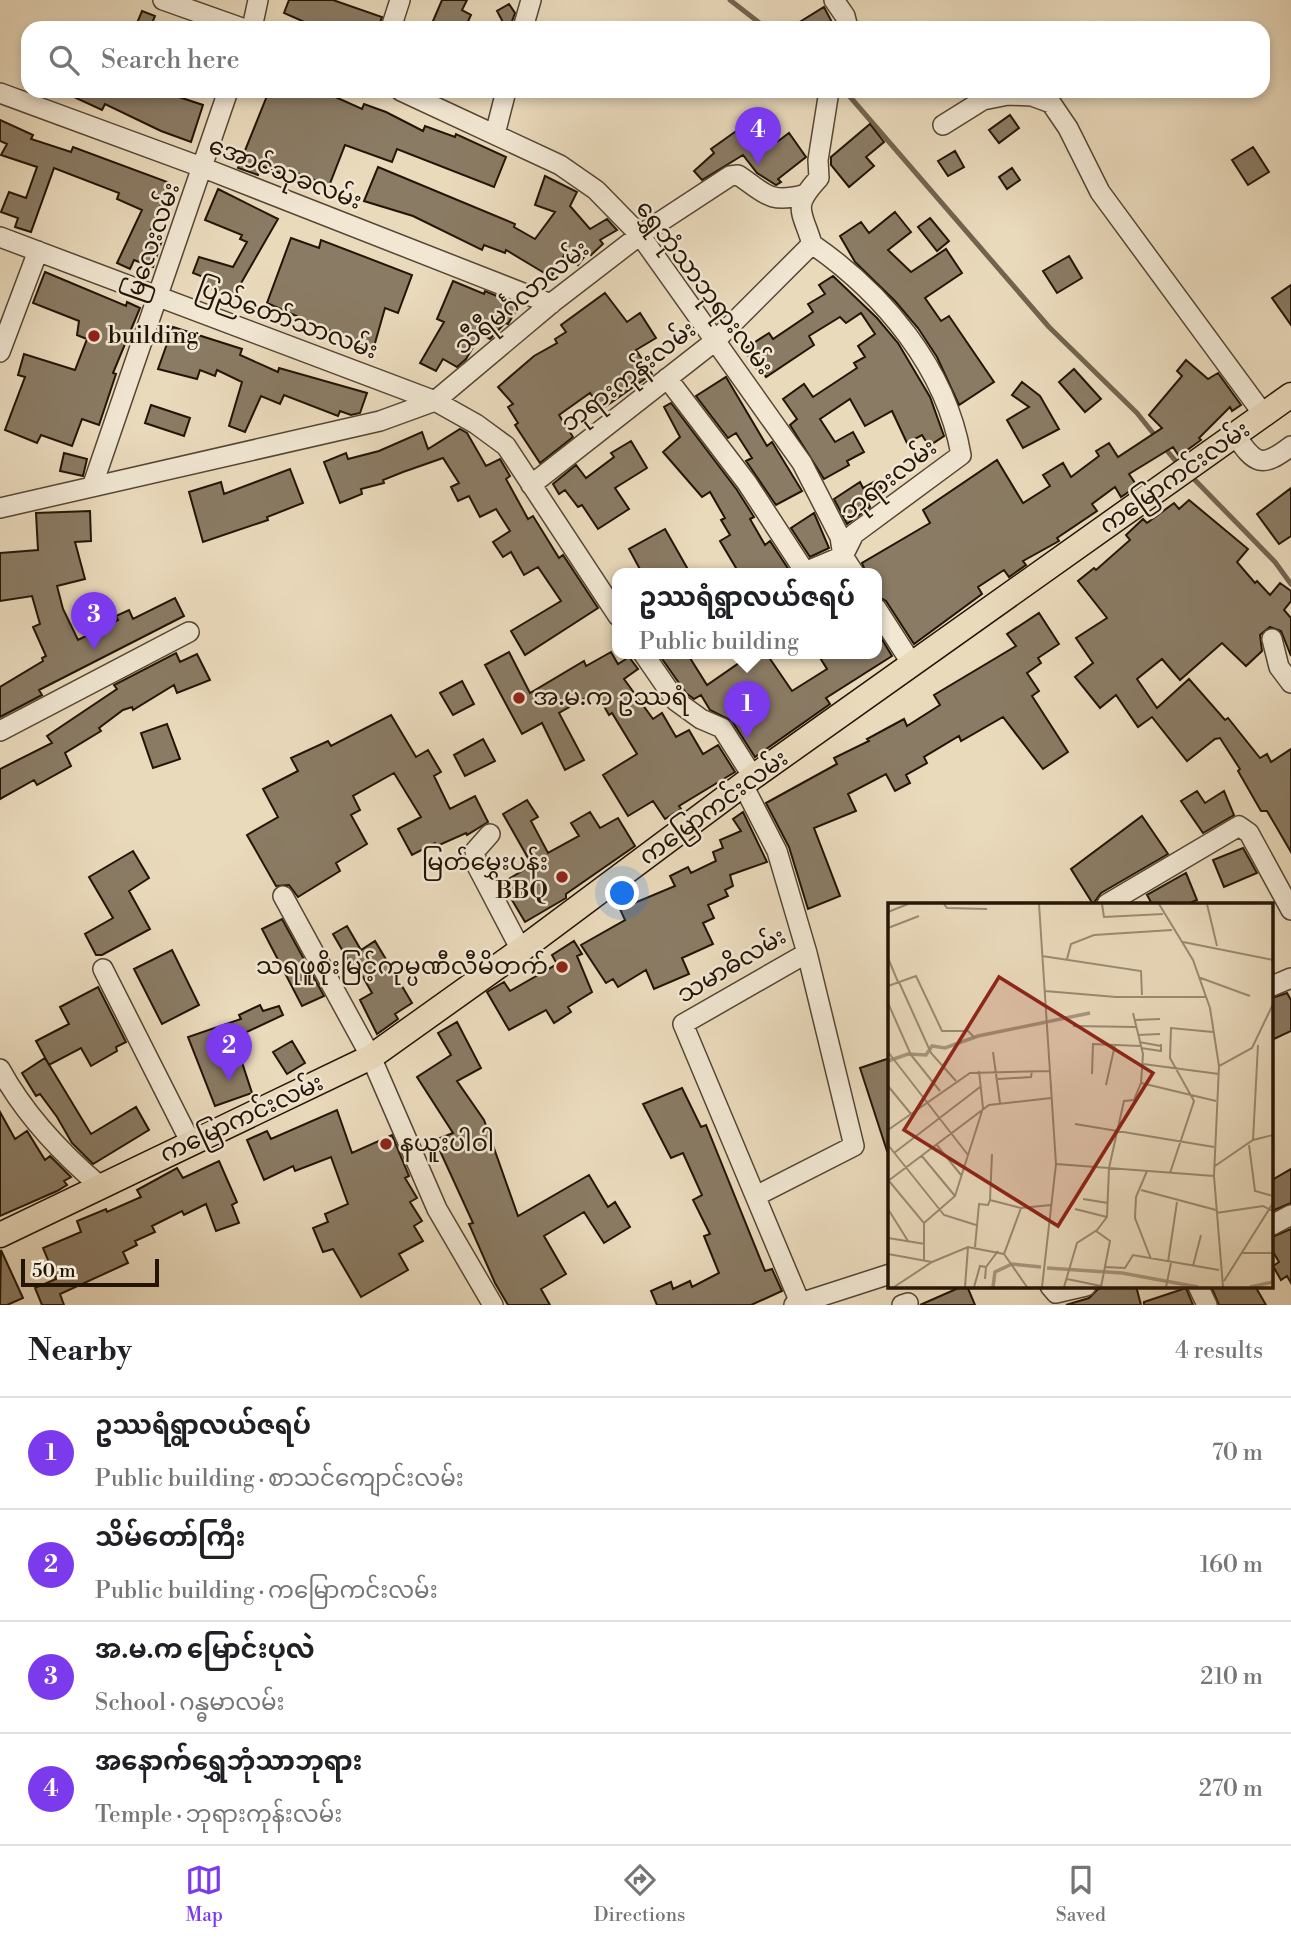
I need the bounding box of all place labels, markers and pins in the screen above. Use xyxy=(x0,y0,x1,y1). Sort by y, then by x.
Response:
pin: 4 xyxy=(735,107,781,165)
place label: building xyxy=(108,321,199,351)
marker: building xyxy=(86,328,102,344)
pin: 3 xyxy=(71,592,117,650)
pin: 1 xyxy=(724,681,770,739)
place label: အ.မ.က ဥဿရံ xyxy=(533,683,690,716)
marker: အ.မ.က ဥဿရံ xyxy=(511,690,527,706)
place label: မြတ်မွှေးပန်း BBQ xyxy=(422,846,548,906)
marker: မြတ်မွှေးပန်း BBQ xyxy=(554,869,570,885)
place label: သရဖူစိုးမြင့်ကုမ္ပဏီလီမိတက် xyxy=(256,950,548,986)
marker: သရဖူစိုးမြင့်ကုမ္ပဏီလီမိတက် xyxy=(554,959,570,975)
pin: 2 xyxy=(206,1023,252,1081)
place label: နယူးပါဝါ xyxy=(400,1127,494,1162)
marker: နယူးပါဝါ xyxy=(378,1136,394,1152)

